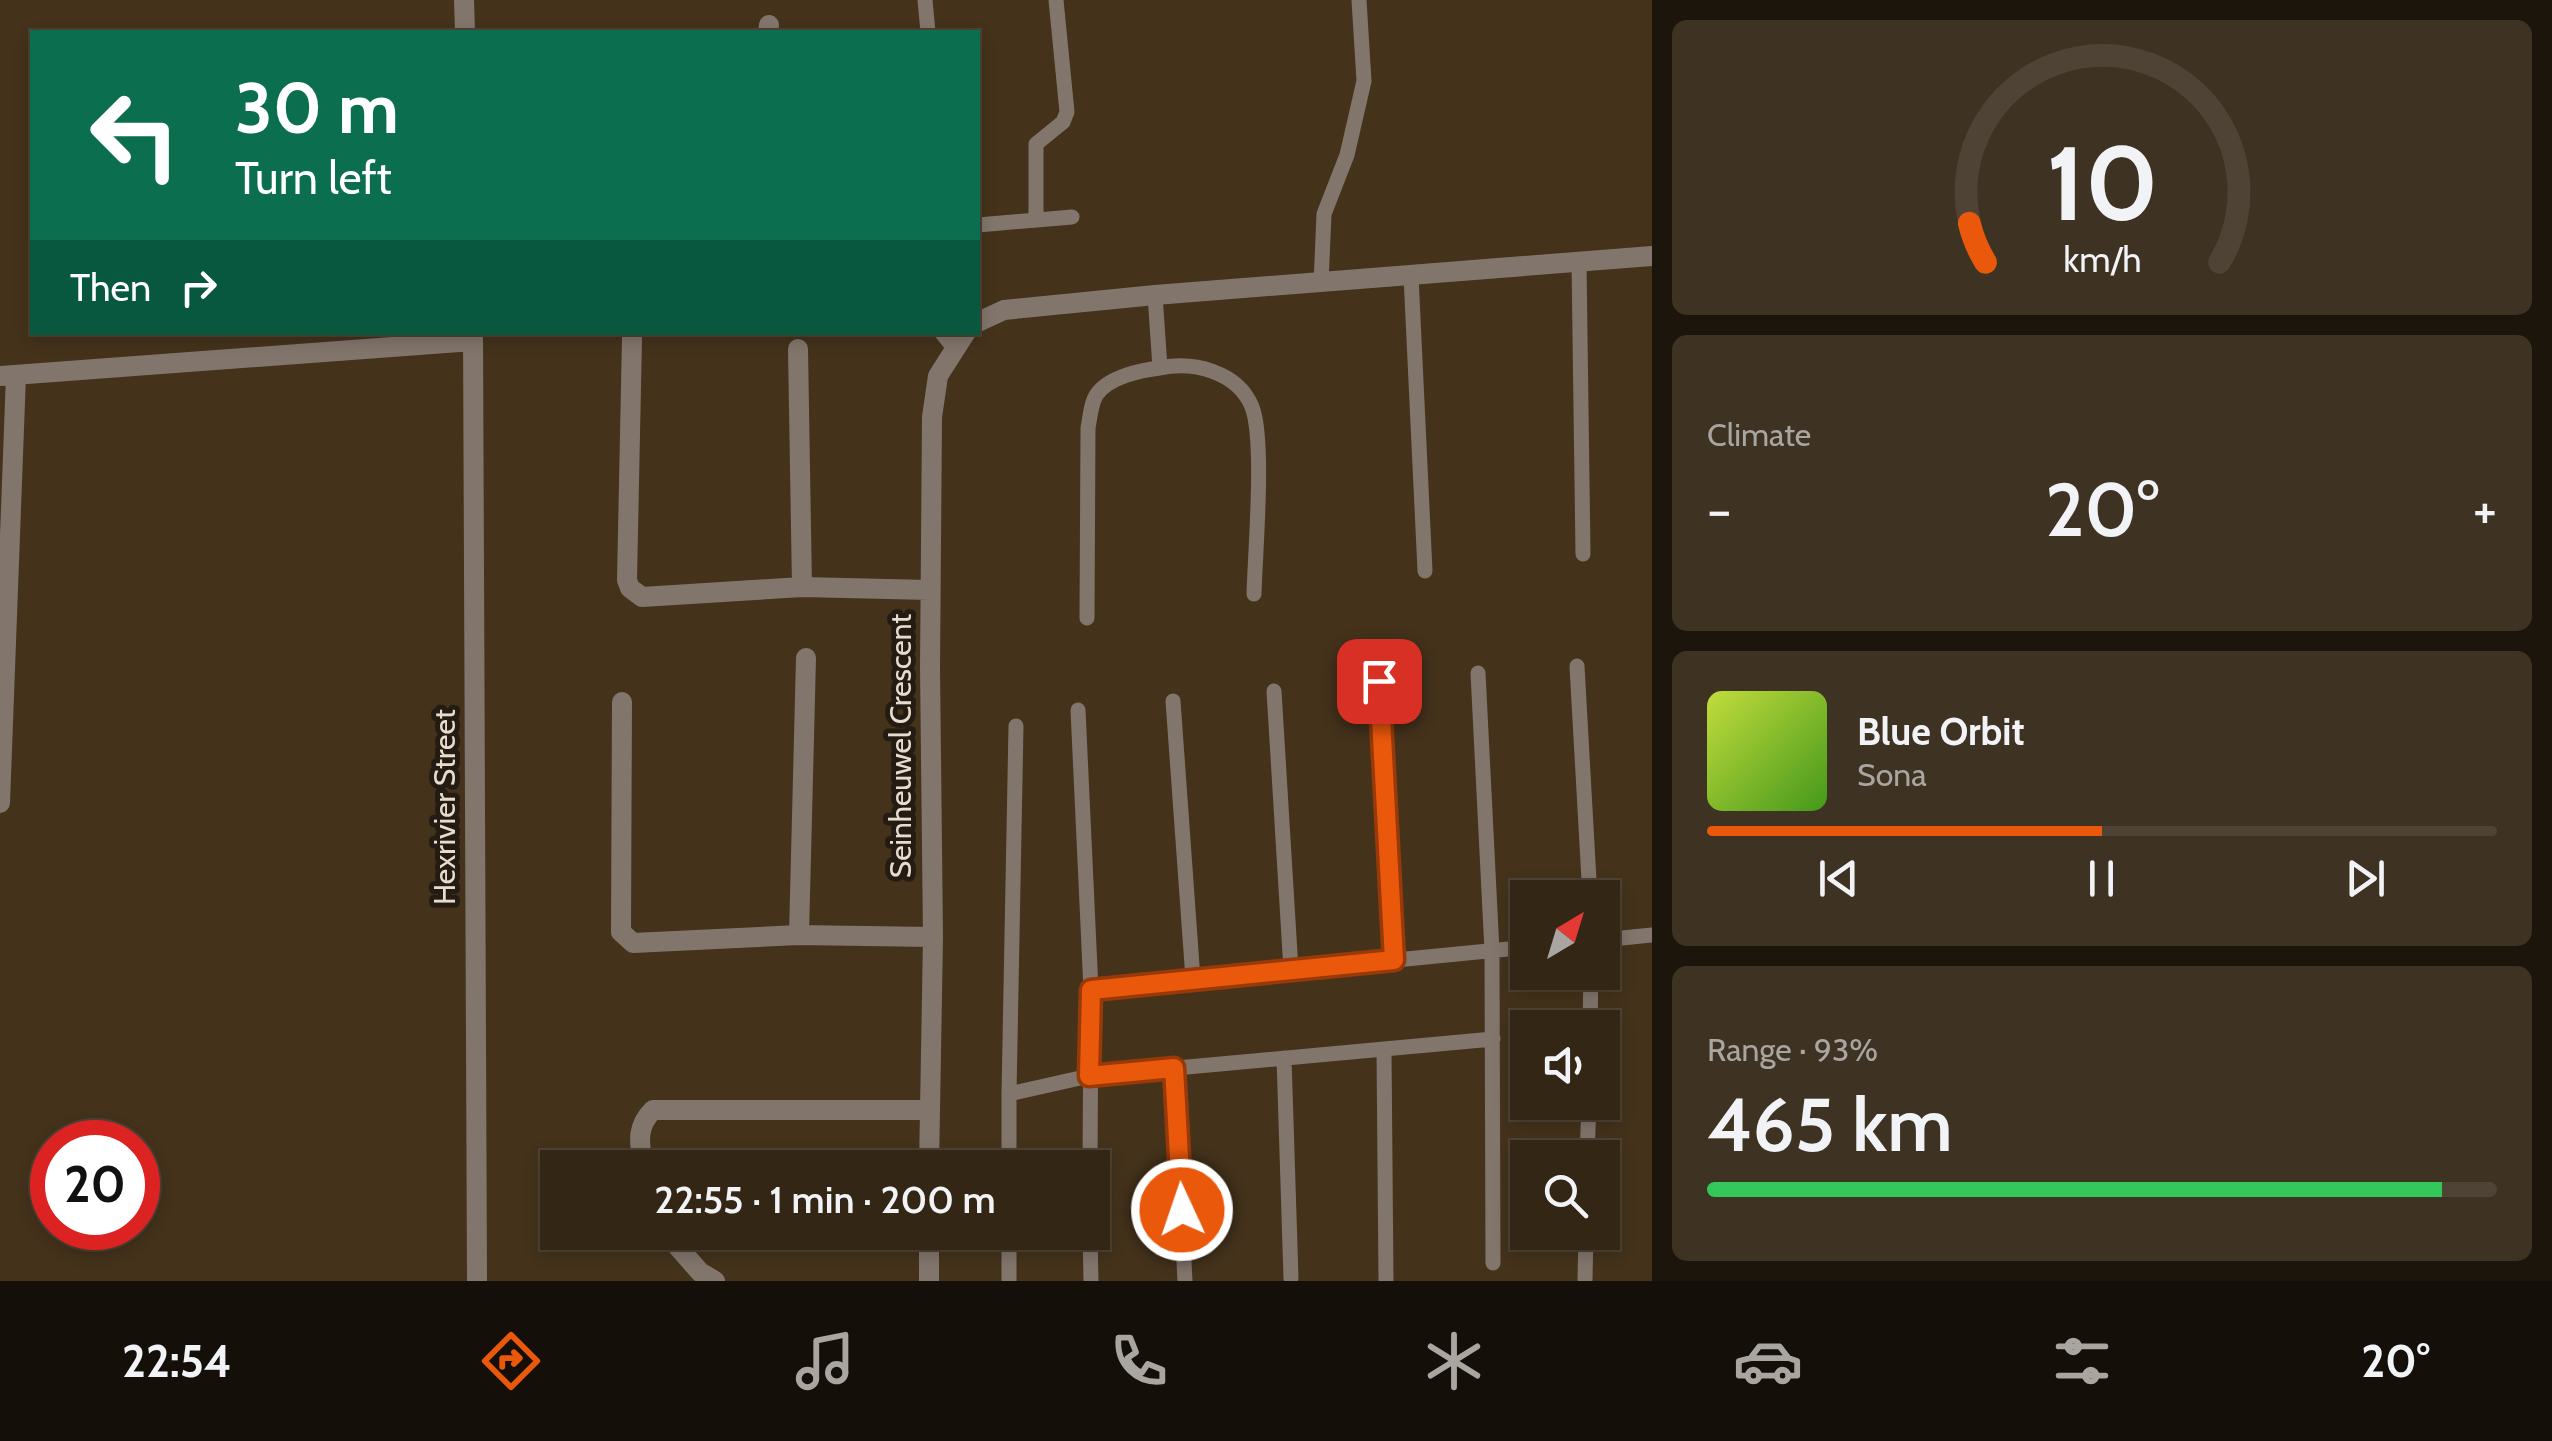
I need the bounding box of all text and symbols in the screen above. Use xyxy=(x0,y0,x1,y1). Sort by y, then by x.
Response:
text: 30 m xyxy=(235,65,399,151)
icon: left xyxy=(70,70,200,200)
text: 10 xyxy=(2046,120,2158,246)
text: Turn left xyxy=(235,151,392,205)
text: km/h xyxy=(2063,238,2141,281)
icon: right xyxy=(171,260,226,315)
text: Then xyxy=(70,264,151,311)
text: Climate xyxy=(1707,415,1811,454)
text: 20° xyxy=(2045,464,2159,555)
text: − xyxy=(1707,476,1731,543)
text: + xyxy=(2473,476,2497,543)
street label: Seinheuwel Crescent xyxy=(882,614,919,878)
pin xyxy=(1337,639,1422,724)
icon: arrive xyxy=(1352,654,1407,709)
text: Blue Orbit xyxy=(1857,708,2025,755)
street label: Hexrivier Street xyxy=(426,709,463,905)
text: Sona xyxy=(1857,755,1927,794)
icon: previous xyxy=(1811,851,1866,906)
icon: pause xyxy=(2074,851,2129,906)
icon: next xyxy=(2338,851,2393,906)
north arrow xyxy=(1510,880,1620,990)
map controls xyxy=(1510,880,1620,1250)
button: sound xyxy=(1510,1010,1620,1120)
text: Range · 93% xyxy=(1707,1030,1878,1069)
text: 465 km xyxy=(1707,1079,1953,1170)
speed limit sign: 20 xyxy=(30,1120,160,1250)
button: search xyxy=(1510,1140,1620,1250)
position arrow xyxy=(1130,1158,1234,1262)
text: 22:55 · 1 min · 200 m xyxy=(654,1176,996,1223)
icon: directions xyxy=(476,1326,546,1396)
icon: music xyxy=(790,1326,860,1396)
icon: phone xyxy=(1104,1326,1174,1396)
icon: climate xyxy=(1419,1326,1489,1396)
icon: car xyxy=(1733,1326,1803,1396)
icon: filters xyxy=(2047,1326,2117,1396)
text: 22:54 xyxy=(122,1334,232,1388)
text: 20° xyxy=(2361,1334,2430,1388)

